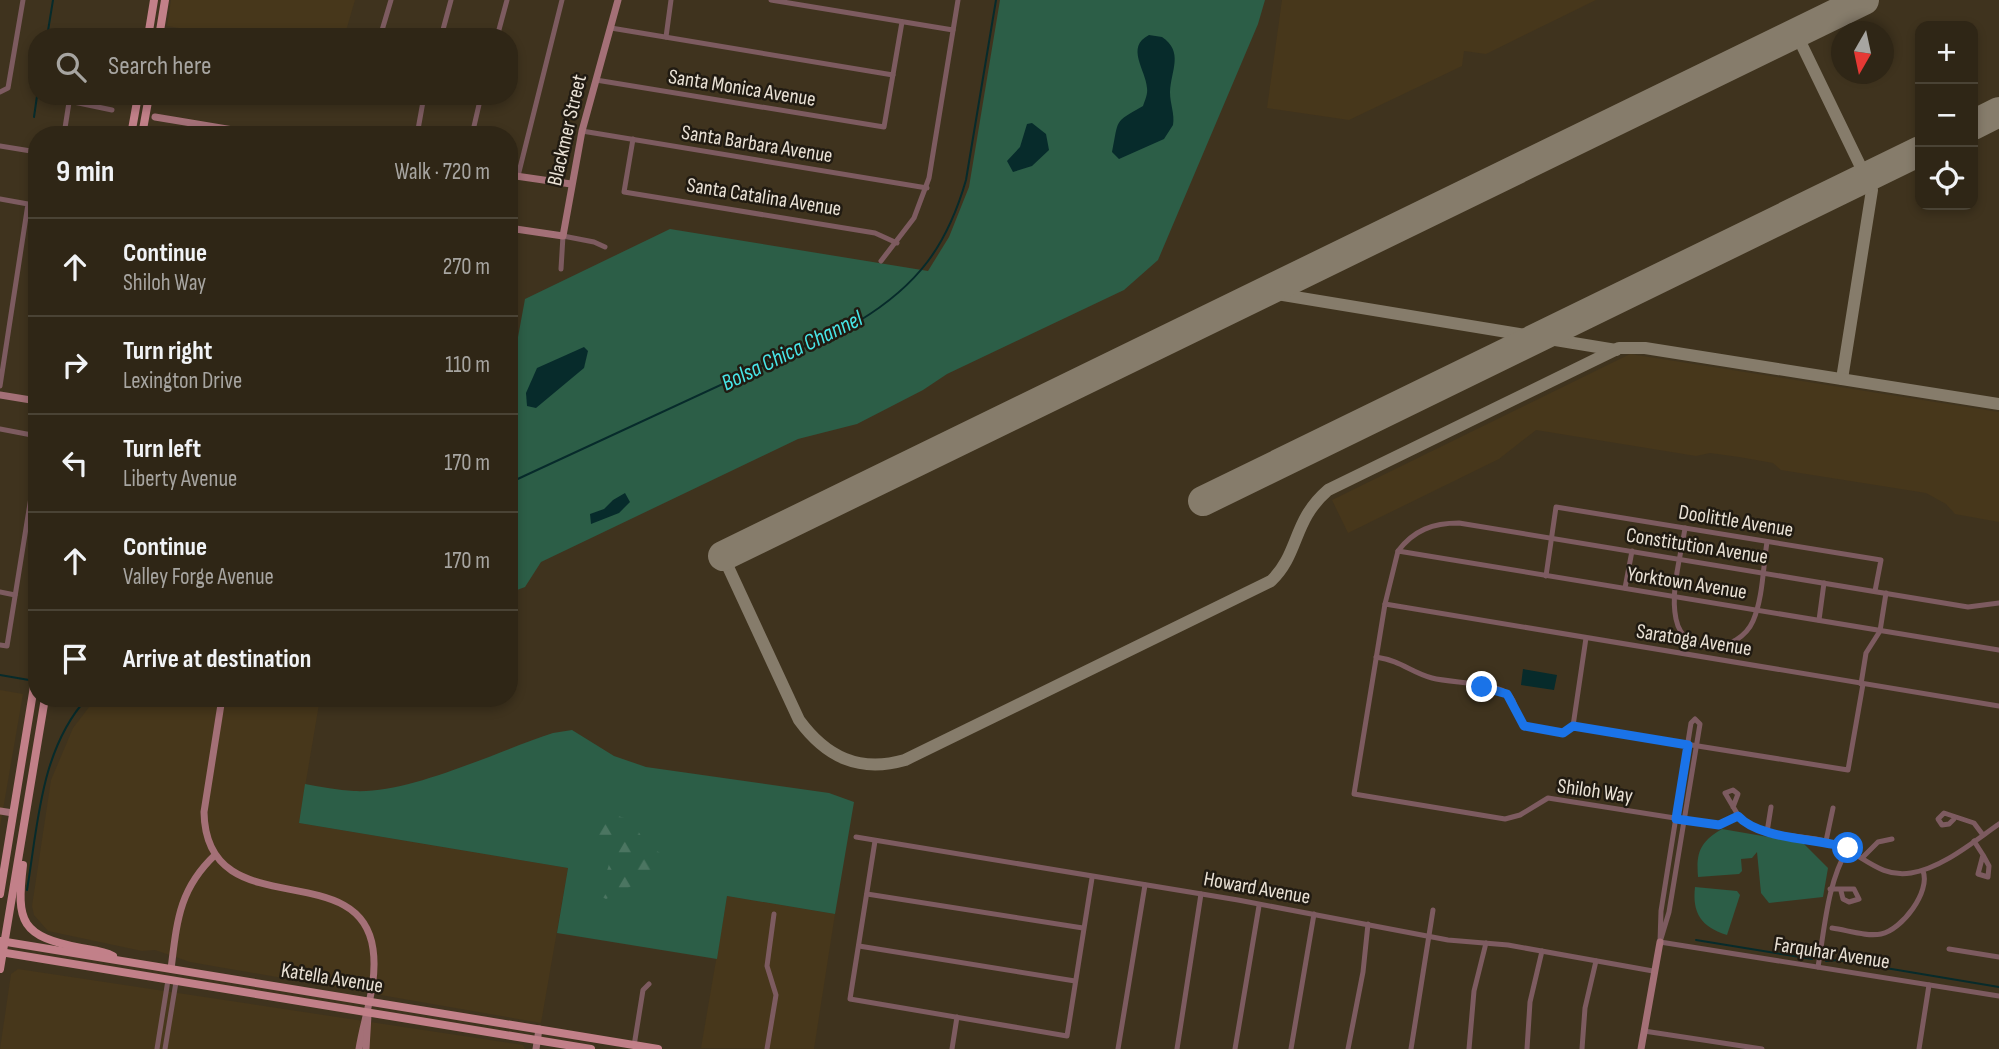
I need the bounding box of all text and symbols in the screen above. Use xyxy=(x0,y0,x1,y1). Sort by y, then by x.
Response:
north arrow xyxy=(1831,21,1894,84)
map controls xyxy=(1915,21,1978,210)
button: + xyxy=(1915,21,1978,84)
search box xyxy=(28,28,518,105)
icon: search xyxy=(52,48,90,86)
text: Search here xyxy=(108,51,211,82)
street label: Santa Monica Avenue xyxy=(667,64,817,112)
street label: Blackmer Street xyxy=(542,72,592,188)
button: − xyxy=(1915,84,1978,147)
street label: Santa Barbara Avenue xyxy=(680,120,834,168)
button: locate xyxy=(1915,147,1978,210)
text: 9 min xyxy=(56,154,114,190)
text: Walk · 720 m xyxy=(395,158,490,186)
street label: Santa Catalina Avenue xyxy=(685,172,843,222)
text: Continue xyxy=(123,238,207,269)
icon: ahead xyxy=(56,248,94,286)
text: 270 m xyxy=(443,253,490,281)
text: Shiloh Way xyxy=(123,269,206,297)
water label: Bolsa Chica Channel xyxy=(717,304,868,397)
text: Turn right xyxy=(123,336,212,367)
icon: right xyxy=(56,346,94,384)
text: 110 m xyxy=(445,351,490,379)
text: Lexington Drive xyxy=(123,367,242,395)
text: Turn left xyxy=(123,434,201,465)
icon: left xyxy=(56,444,94,482)
text: 170 m xyxy=(444,449,490,477)
text: Liberty Avenue xyxy=(123,465,237,493)
street label: Doolittle Avenue xyxy=(1677,500,1795,542)
street label: Constitution Avenue xyxy=(1624,522,1770,570)
text: Continue xyxy=(123,532,207,563)
icon: ahead xyxy=(56,542,94,580)
text: 170 m xyxy=(444,547,490,575)
street label: Yorktown Avenue xyxy=(1625,561,1749,605)
text: Valley Forge Avenue xyxy=(123,563,274,591)
street label: Saratoga Avenue xyxy=(1634,619,1754,661)
icon: arrive xyxy=(56,640,94,678)
text: Arrive at destination xyxy=(123,644,311,675)
route end xyxy=(1466,671,1497,702)
street label: Shiloh Way xyxy=(1556,773,1634,809)
route start xyxy=(1832,832,1863,863)
street label: Howard Avenue xyxy=(1202,866,1312,910)
street label: Farquhar Avenue xyxy=(1772,932,1892,974)
street label: Katella Avenue xyxy=(279,958,385,998)

